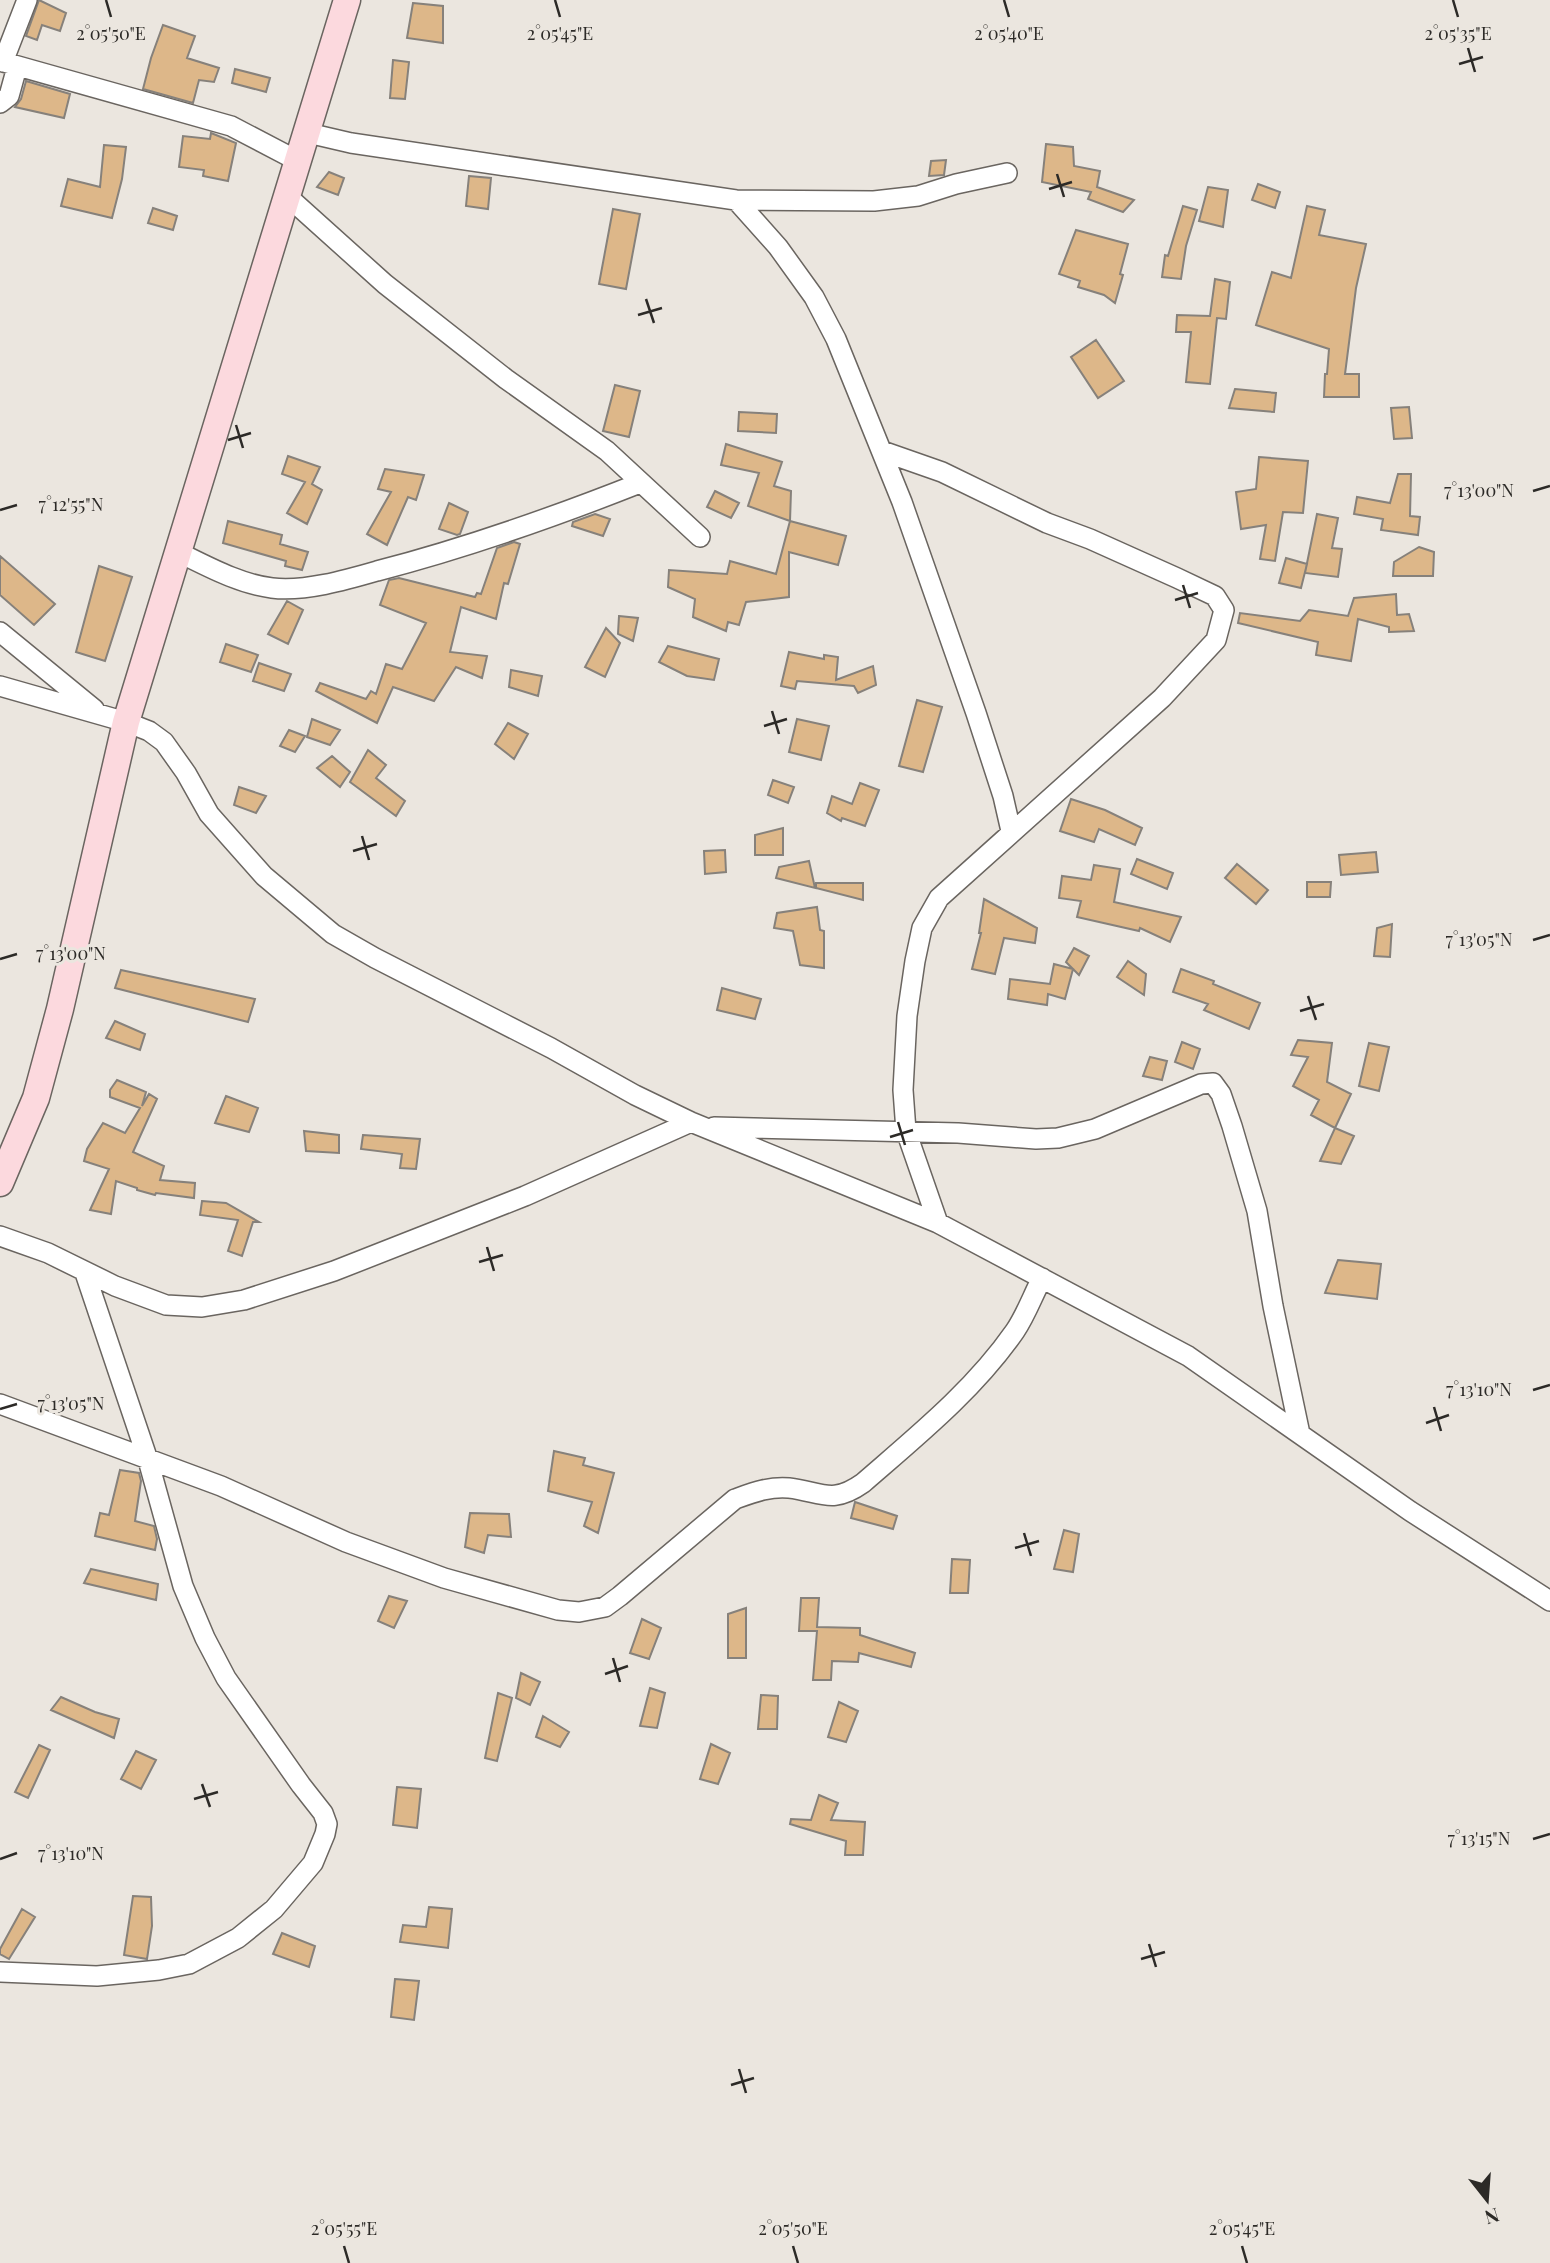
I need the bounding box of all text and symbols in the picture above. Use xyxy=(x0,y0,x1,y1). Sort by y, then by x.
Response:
text: 2°05'50"E xyxy=(76,21,146,45)
text: 2°05'45"E xyxy=(527,21,593,45)
text: 2°05'40"E xyxy=(974,21,1044,45)
text: 2°05'35"E xyxy=(1424,21,1492,45)
text: 7°13'00"N xyxy=(1444,478,1514,502)
text: 7°12'55"N xyxy=(39,492,104,516)
text: 7°13'05"N xyxy=(1446,927,1513,951)
text: 7°13'00"N xyxy=(36,941,106,965)
text: 7°13'10"N xyxy=(1446,1377,1512,1401)
text: 7°13'05"N xyxy=(38,1391,105,1415)
text: 7°13'15"N xyxy=(1448,1826,1511,1850)
text: 7°13'10"N xyxy=(38,1841,104,1865)
north arrow xyxy=(1452,2165,1522,2235)
text: N xyxy=(1482,2203,1503,2232)
text: 2°05'55"E xyxy=(311,2216,377,2240)
text: 2°05'50"E xyxy=(758,2216,828,2240)
text: 2°05'45"E xyxy=(1209,2216,1275,2240)

